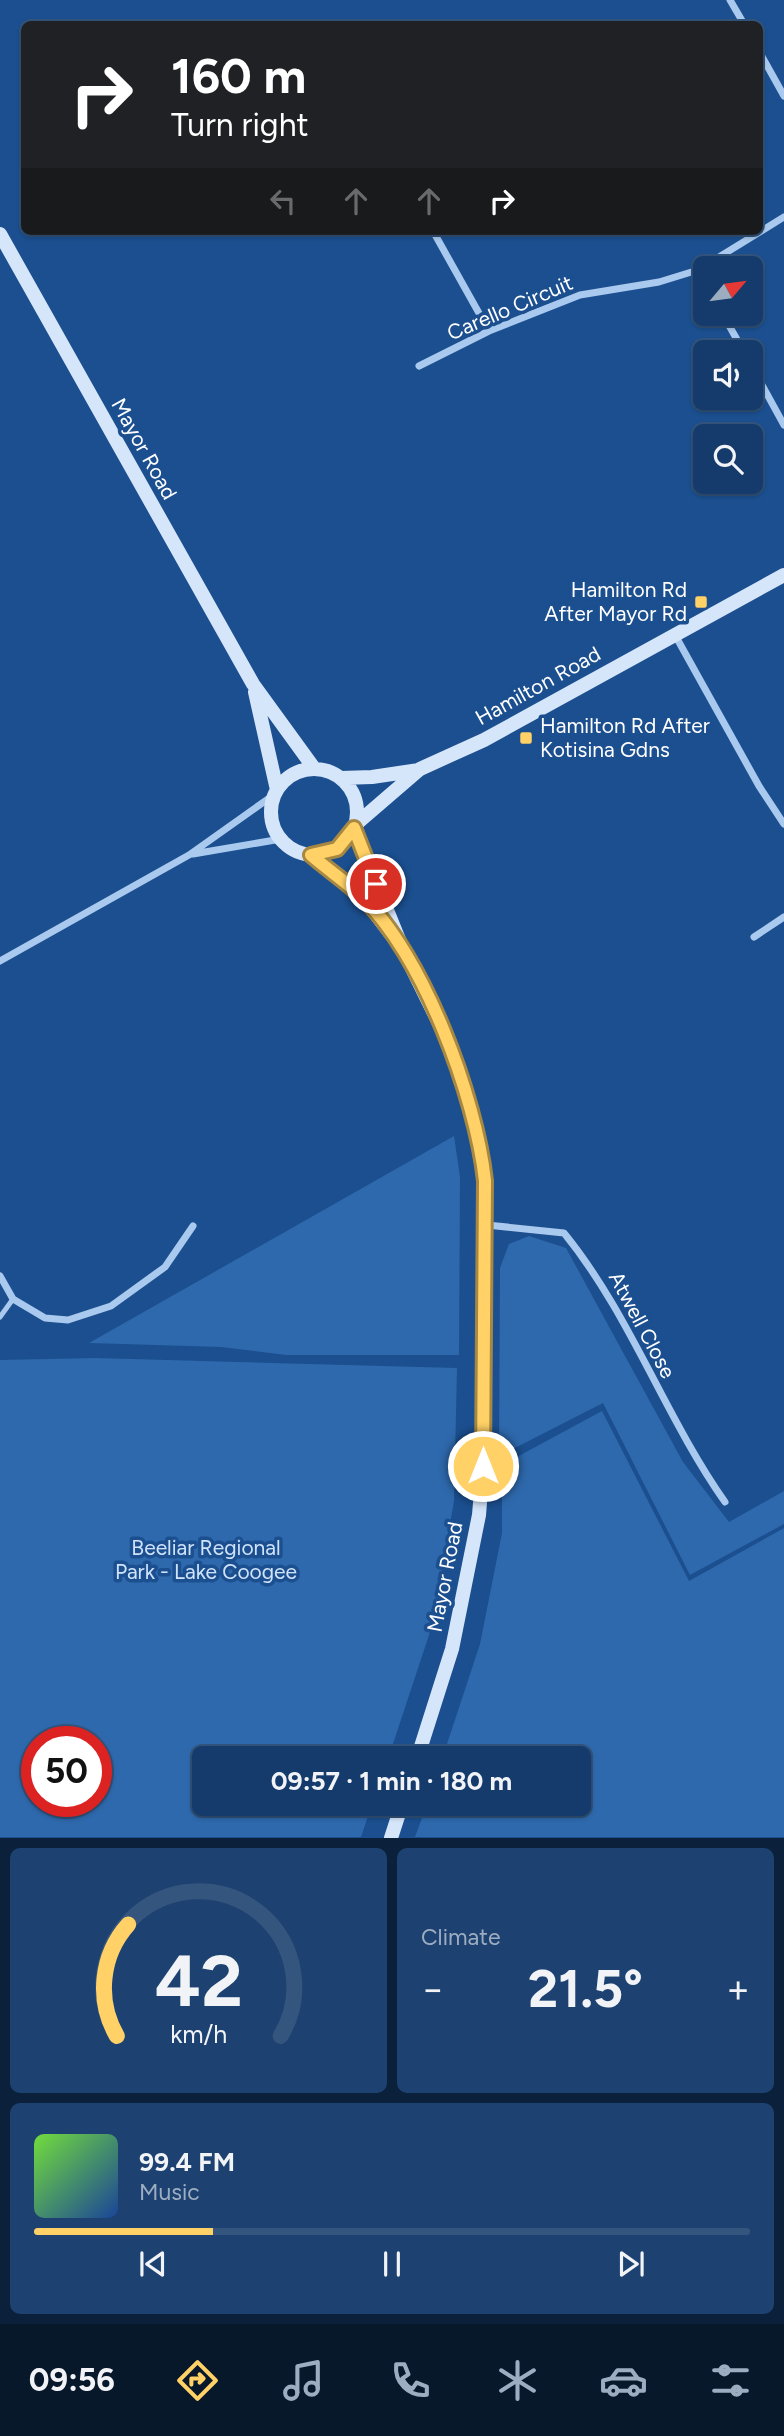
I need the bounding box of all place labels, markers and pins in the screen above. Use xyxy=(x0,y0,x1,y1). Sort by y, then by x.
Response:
place label: Hamilton Rd After Mayor Rd xyxy=(544,577,687,626)
marker: Hamilton Rd After Mayor Rd xyxy=(693,594,709,610)
place label: Hamilton Rd After Kotisina Gdns xyxy=(540,713,710,762)
marker: Hamilton Rd After Kotisina Gdns xyxy=(518,730,534,746)
pin xyxy=(346,854,406,914)

